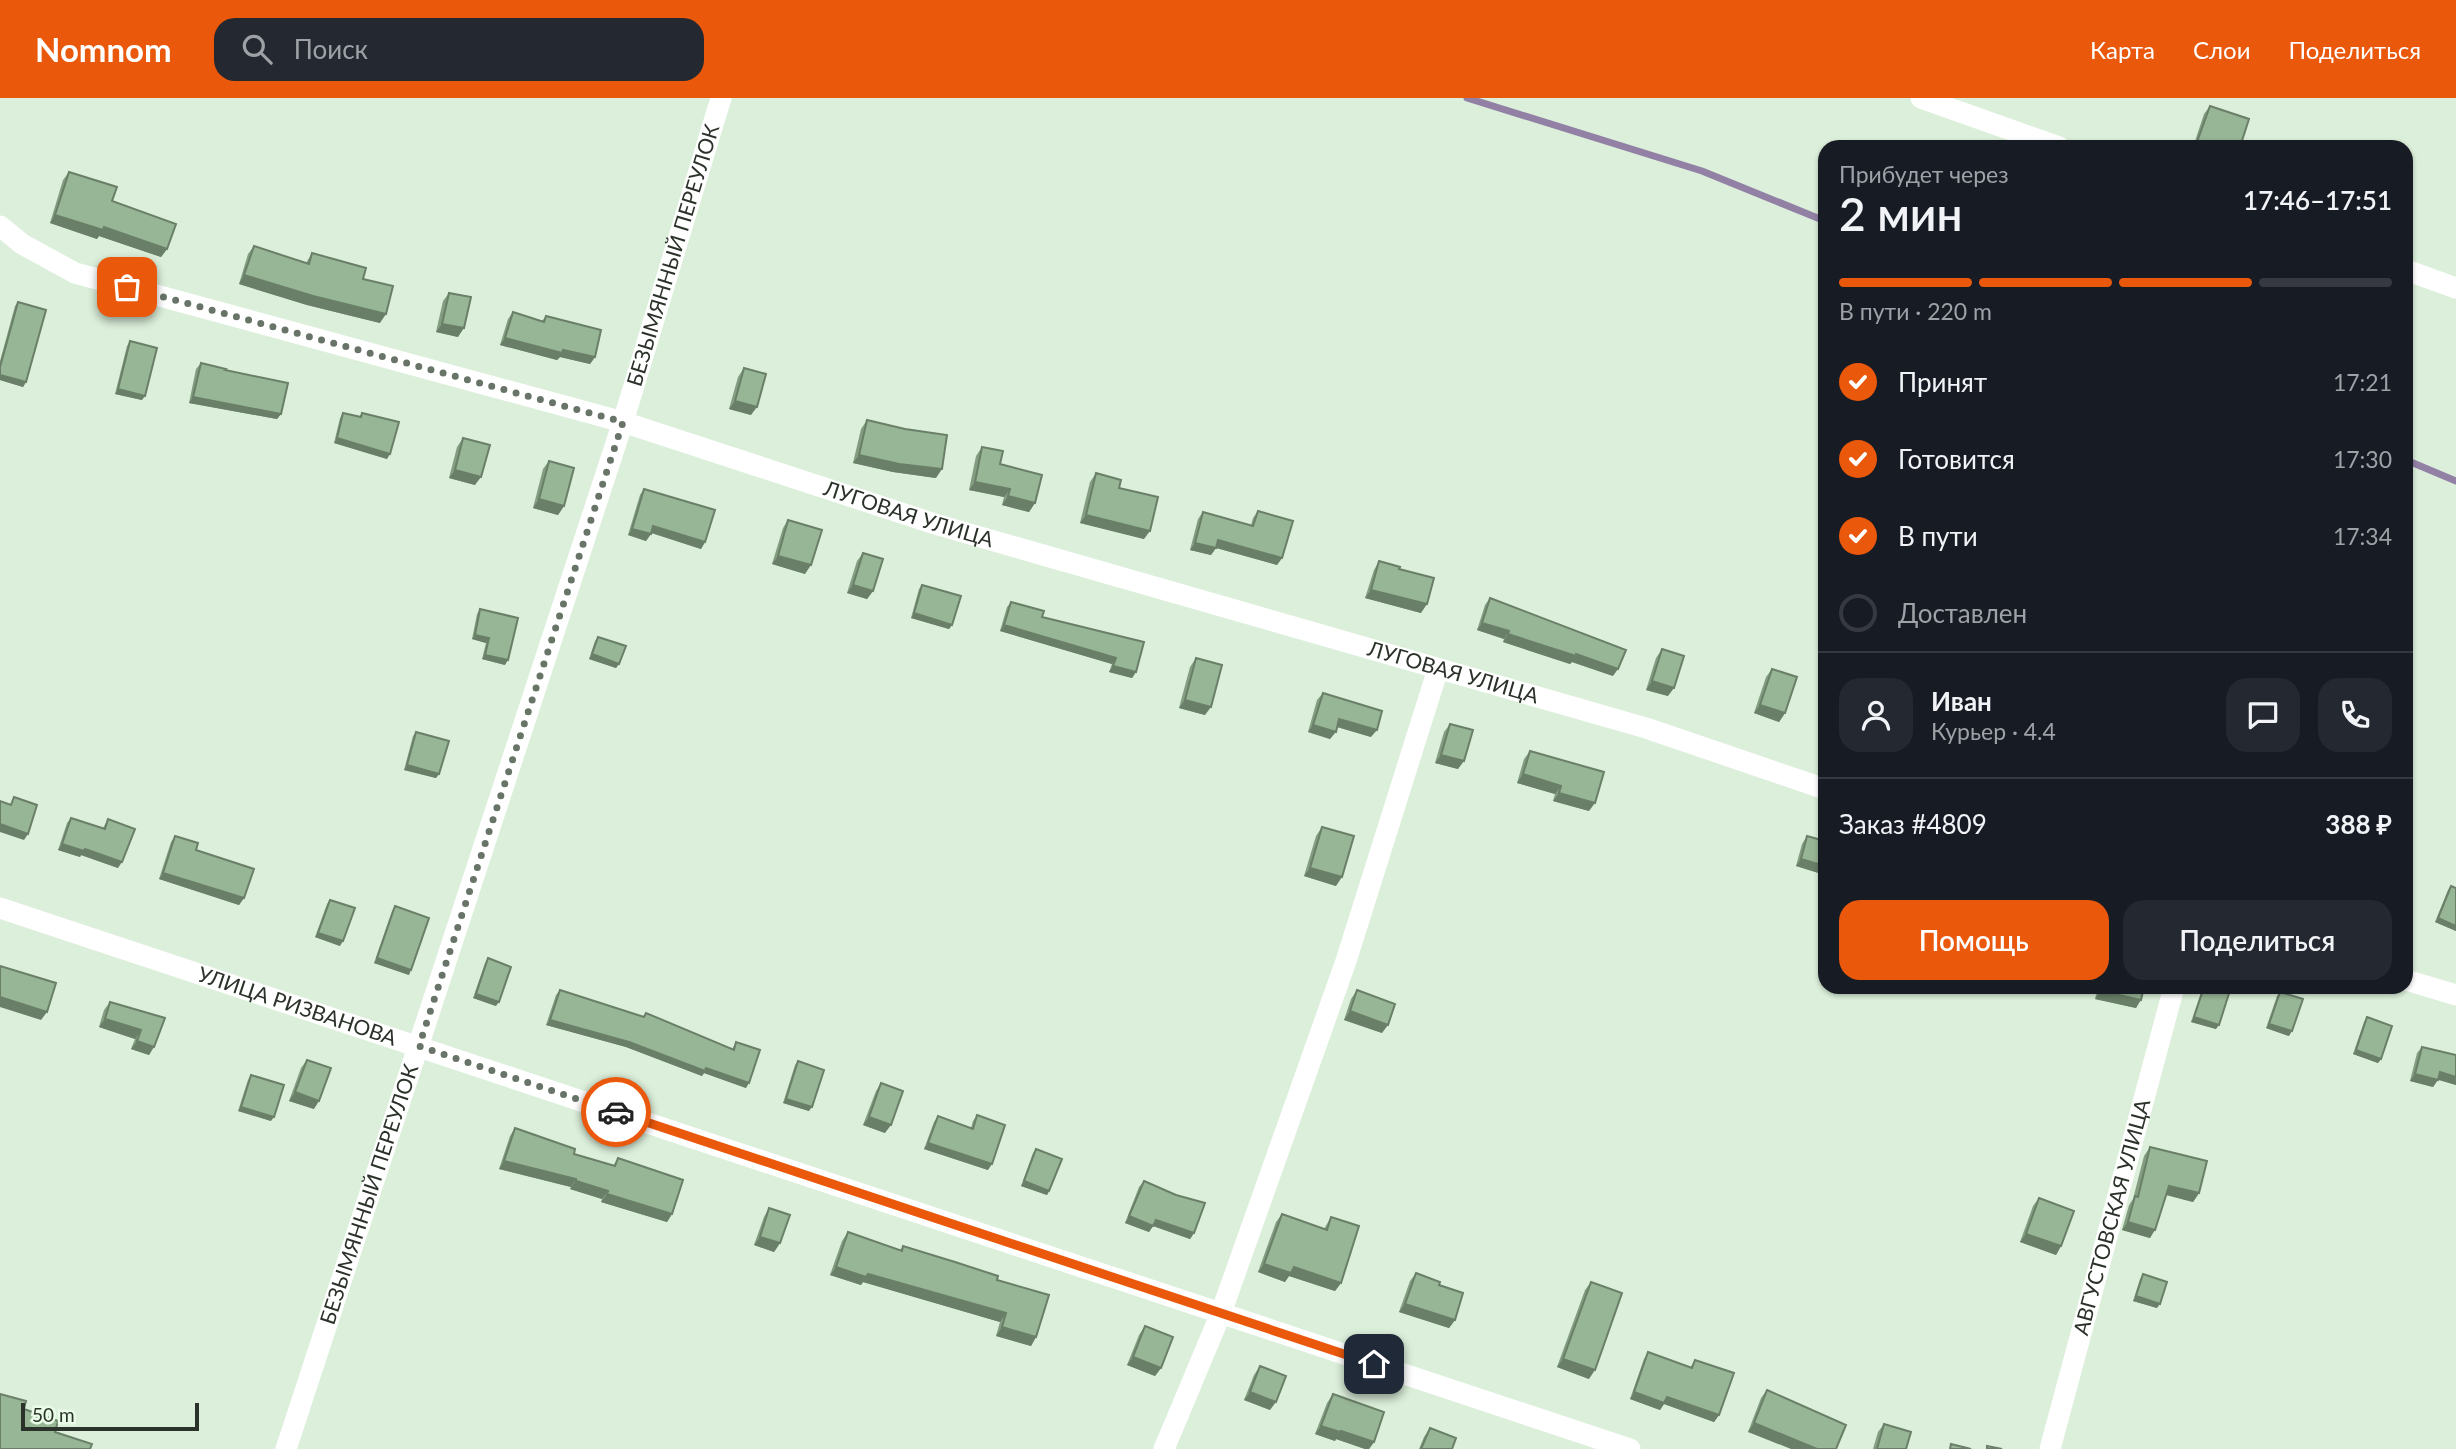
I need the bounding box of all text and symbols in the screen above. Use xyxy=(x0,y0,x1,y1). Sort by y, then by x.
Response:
search box xyxy=(214,18,704,81)
text: Nomnom xyxy=(35,29,172,69)
icon: search xyxy=(238,30,276,68)
text: Поиск xyxy=(294,33,368,65)
text: Карта xyxy=(2090,35,2155,64)
text: Слои xyxy=(2193,35,2250,64)
text: Поделиться xyxy=(2288,35,2421,64)
street label: БЕЗЫМЯННЫЙ ПЕРЕУЛОК xyxy=(621,121,723,389)
text: Прибудет через xyxy=(1839,160,2009,188)
text: 17:46–17:51 xyxy=(2243,184,2392,216)
text: 2 мин xyxy=(1839,186,1963,241)
pin xyxy=(97,257,157,317)
icon: bag xyxy=(108,268,146,306)
text: В пути · 220 m xyxy=(1839,297,1992,325)
icon: check xyxy=(1839,363,1877,401)
text: Принят xyxy=(1898,366,1987,398)
text: 17:21 xyxy=(2333,368,2392,396)
icon: check xyxy=(1839,440,1877,478)
text: Готовится xyxy=(1898,443,2015,475)
text: 17:30 xyxy=(2333,445,2392,473)
street label: ЛУГОВАЯ УЛИЦА xyxy=(820,474,998,551)
icon: check xyxy=(1839,517,1877,555)
text: В пути xyxy=(1898,520,1978,552)
text: 17:34 xyxy=(2333,522,2392,550)
text: Доставлен xyxy=(1898,597,2027,629)
street label: ЛУГОВАЯ УЛИЦА xyxy=(1364,635,1543,708)
button: person xyxy=(1839,678,1913,752)
button: chat xyxy=(2226,678,2300,752)
button: phone xyxy=(2318,678,2392,752)
text: Иван xyxy=(1931,685,1992,717)
text: Курьер · 4.4 xyxy=(1931,717,2056,745)
text: Заказ #4809 xyxy=(1839,808,1987,840)
text: 388 ₽ xyxy=(2325,808,2392,840)
button: Помощь xyxy=(1839,900,2109,980)
button: Поделиться xyxy=(2123,900,2392,980)
street label: УЛИЦА РИЗВАНОВА xyxy=(195,961,401,1050)
street label: БЕЗЫМЯННЫЙ ПЕРЕУЛОК xyxy=(314,1061,422,1327)
courier xyxy=(581,1077,651,1147)
icon: car xyxy=(597,1093,635,1131)
street label: АВГУСТОВСКАЯ УЛИЦА xyxy=(2067,1095,2155,1338)
pin xyxy=(1344,1334,1404,1394)
icon: home xyxy=(1355,1345,1393,1383)
scale bar xyxy=(21,1400,200,1432)
text: 50 m xyxy=(32,1403,75,1426)

